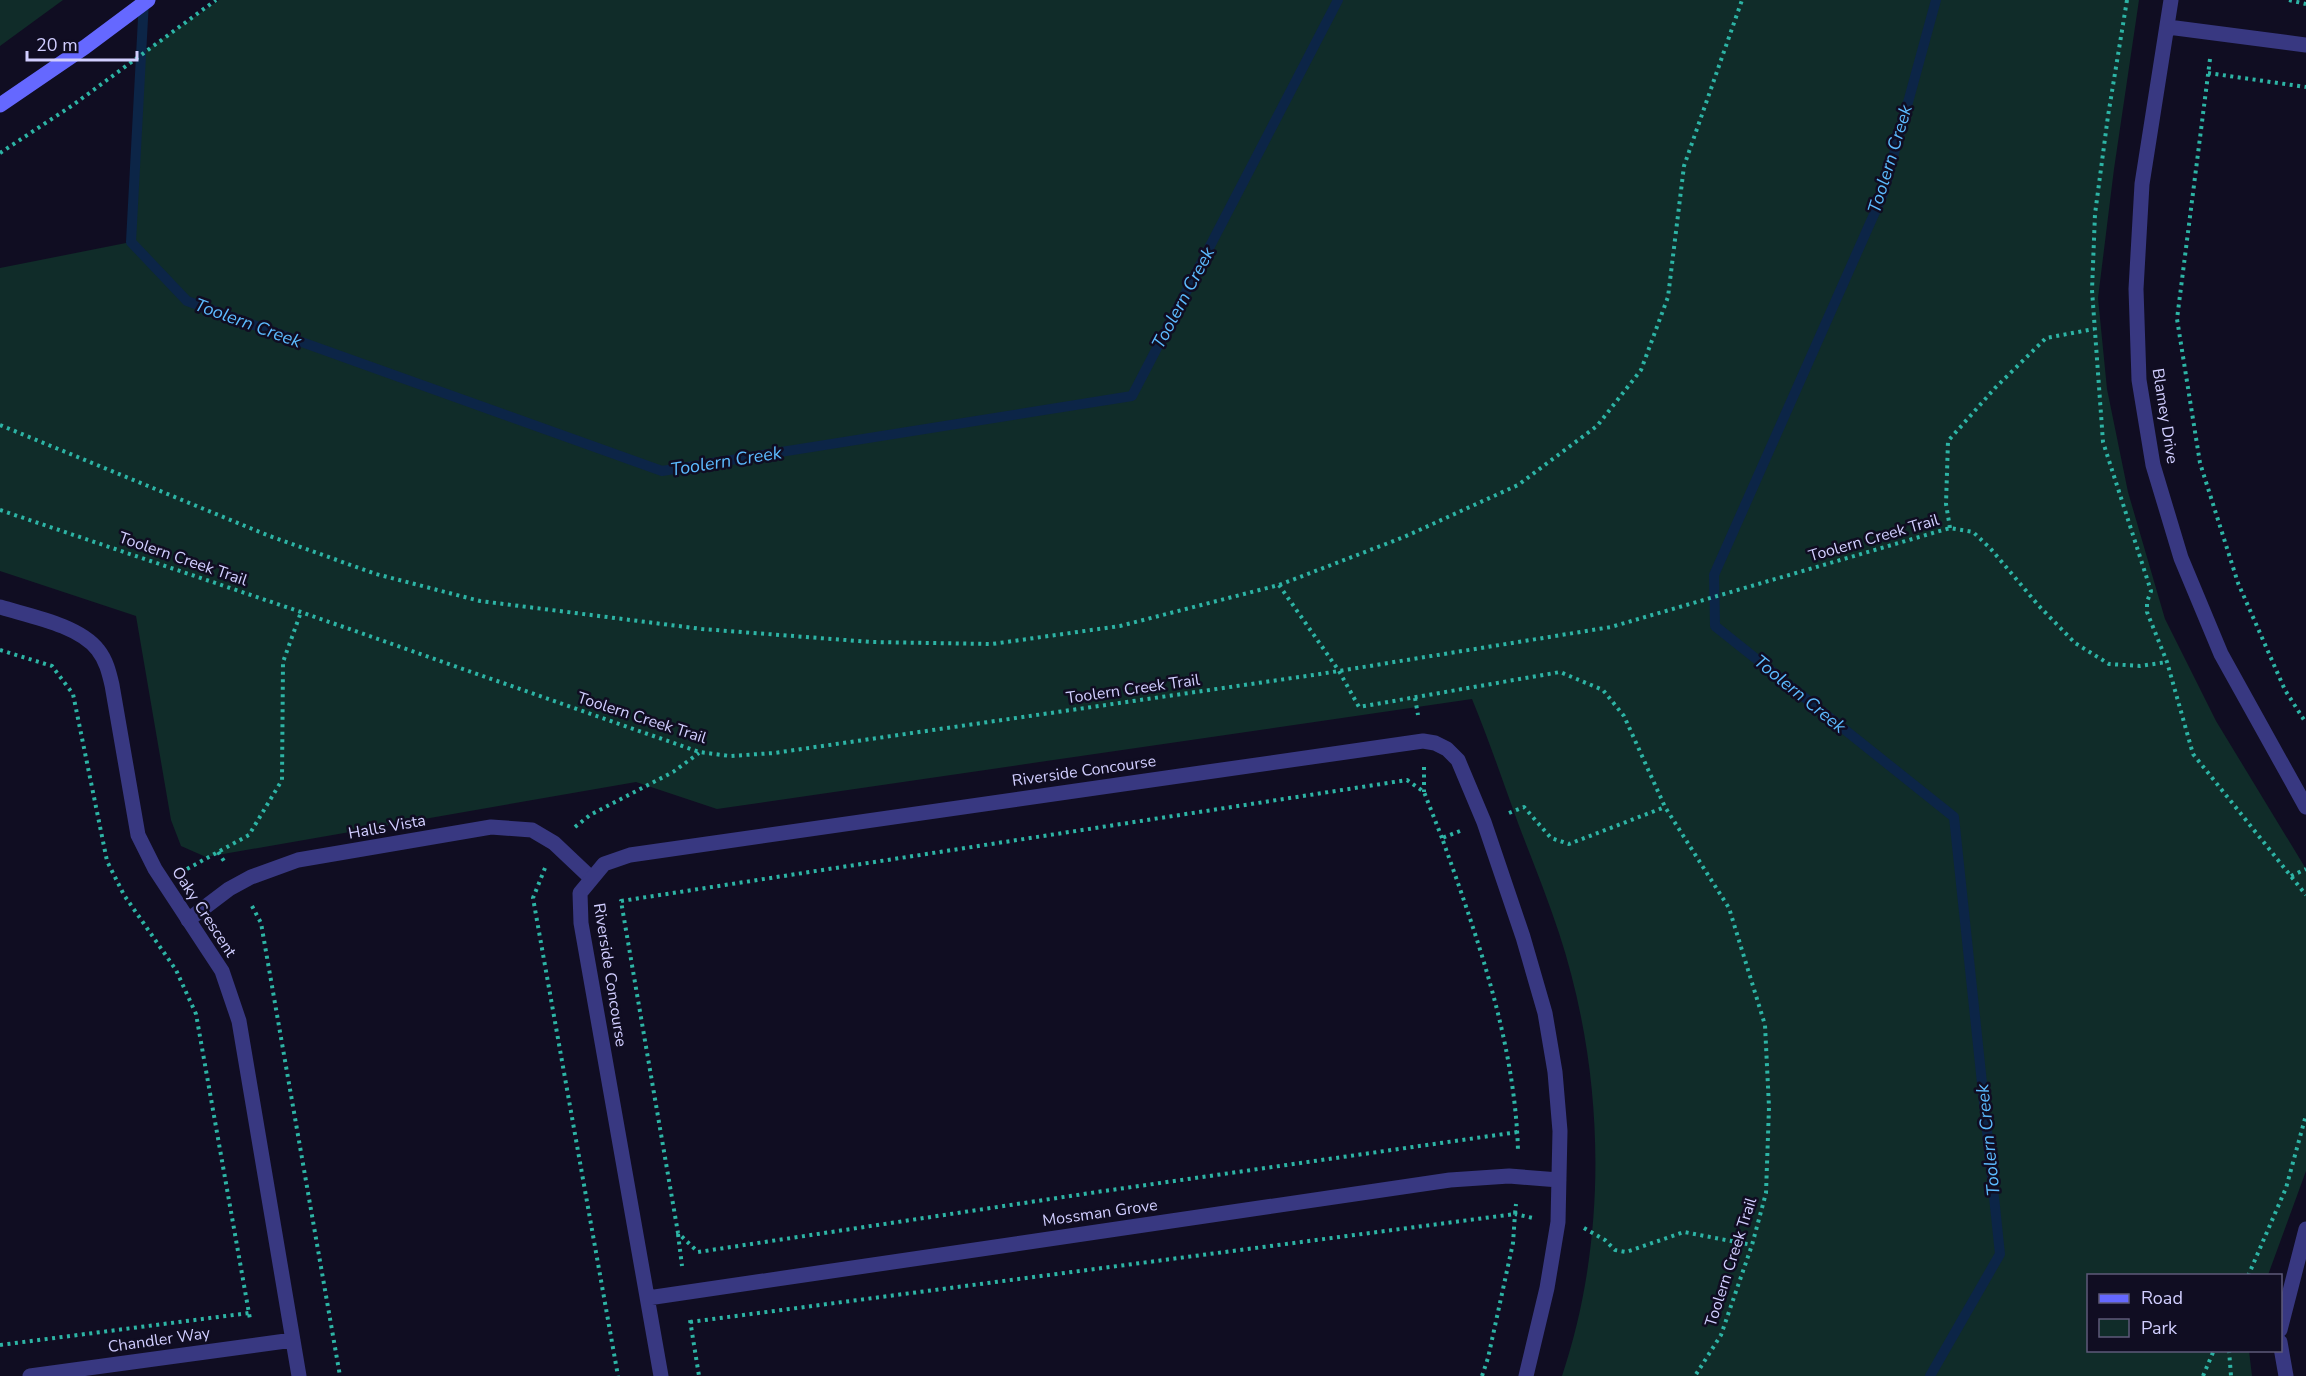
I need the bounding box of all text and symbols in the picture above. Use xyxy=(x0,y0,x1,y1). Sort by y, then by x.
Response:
scale bar xyxy=(27,24,136,62)
text: 20 m xyxy=(36,33,78,57)
water label: Toolern Creek xyxy=(1862,101,1918,216)
water label: Toolern Creek xyxy=(1146,242,1220,353)
water label: Toolern Creek xyxy=(191,293,306,354)
street label: Blamey Drive xyxy=(2147,367,2183,465)
water label: Toolern Creek xyxy=(669,440,784,482)
street label: Toolern Creek Trail xyxy=(1806,509,1942,567)
street label: Toolern Creek Trail xyxy=(116,527,251,591)
water label: Toolern Creek xyxy=(1749,649,1852,739)
street label: Toolern Creek Trail xyxy=(1065,669,1202,709)
street label: Toolern Creek Trail xyxy=(574,687,710,749)
street label: Riverside Concourse xyxy=(1011,750,1157,792)
street label: Halls Vista xyxy=(347,809,427,845)
street label: Oaky Crescent xyxy=(166,862,242,962)
street label: Riverside Concourse xyxy=(588,902,632,1048)
water label: Toolern Creek xyxy=(1970,1082,2006,1197)
street label: Mossman Grove xyxy=(1041,1194,1159,1232)
street label: Toolern Creek Trail xyxy=(1700,1194,1762,1330)
legend xyxy=(2087,1274,2282,1352)
text: Road xyxy=(2141,1286,2183,1310)
text: Park xyxy=(2141,1316,2178,1340)
street label: Chandler Way xyxy=(106,1322,212,1358)

